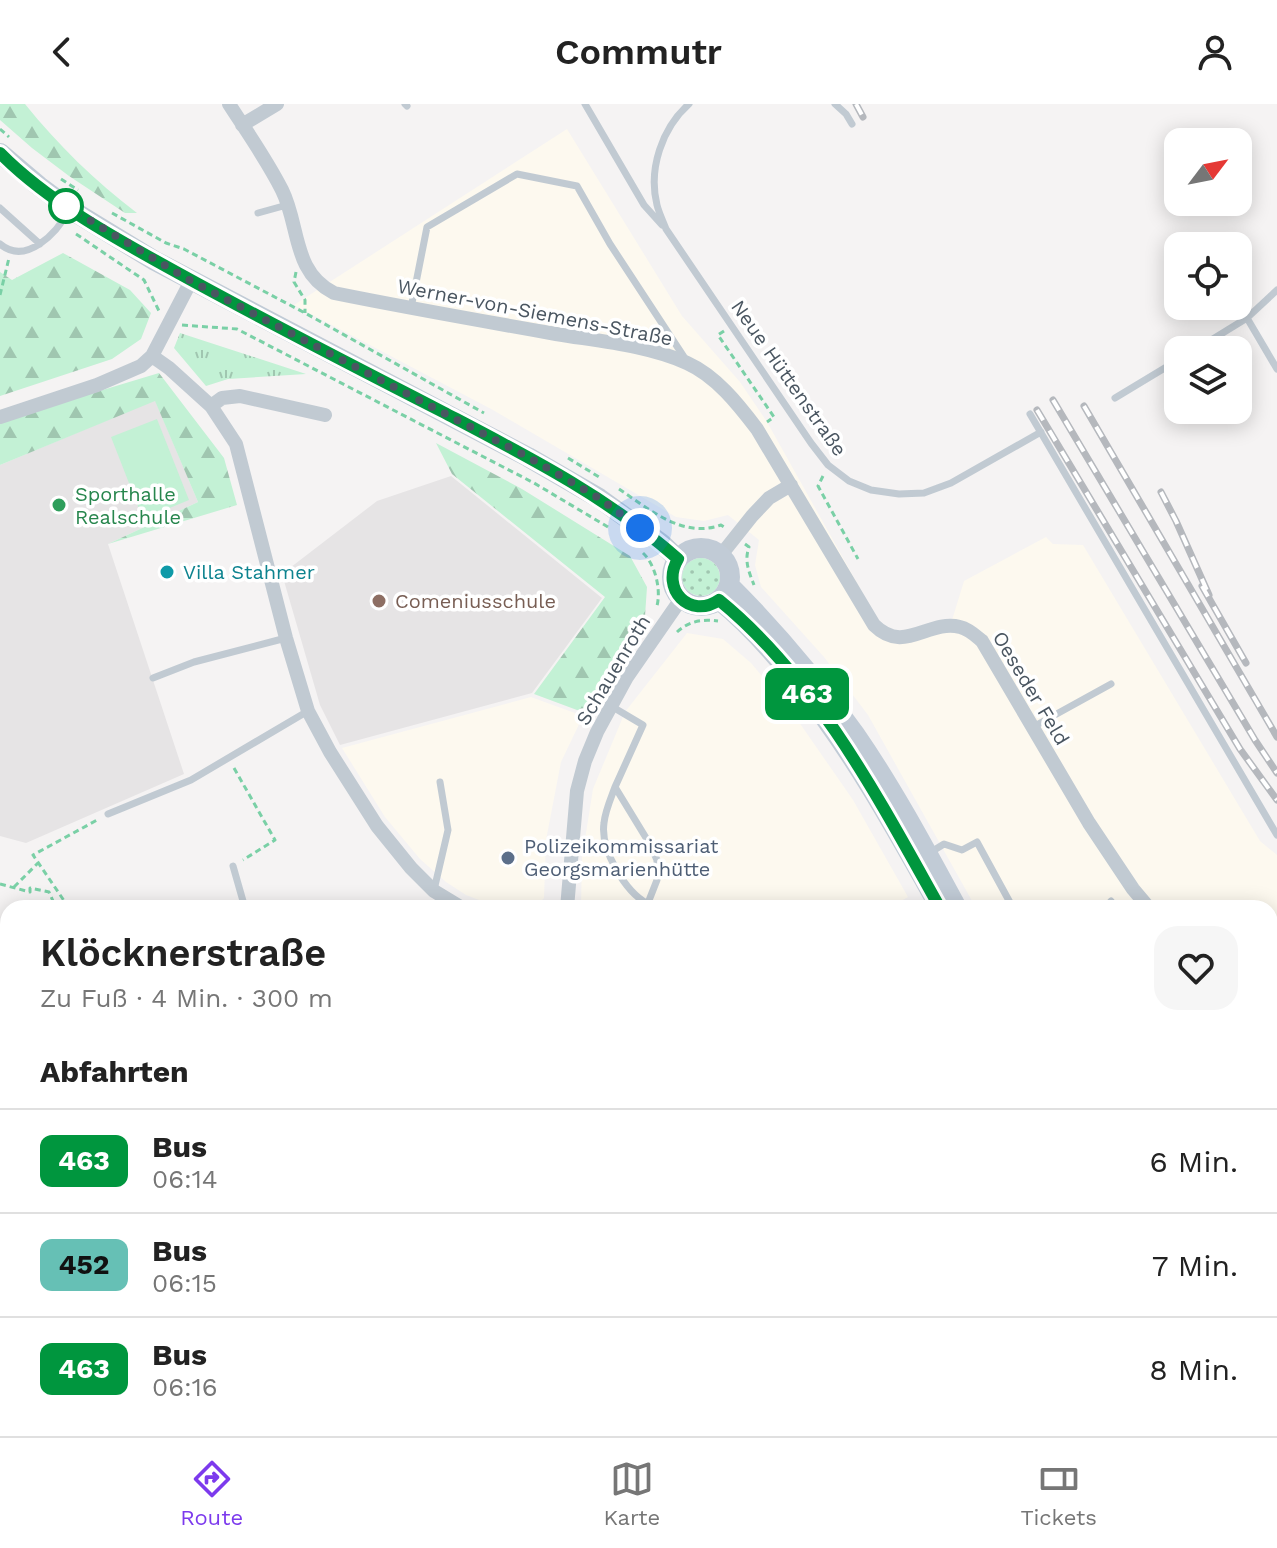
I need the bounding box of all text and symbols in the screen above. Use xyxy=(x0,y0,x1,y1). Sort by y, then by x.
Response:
icon: back xyxy=(40,30,84,74)
icon: person xyxy=(1193,30,1237,74)
text: Commutr xyxy=(555,31,722,73)
north arrow xyxy=(1164,128,1252,216)
map controls xyxy=(1164,128,1252,424)
unlabelled marker xyxy=(49,189,83,223)
button: locate xyxy=(1164,232,1252,320)
street label: Werner-von-Siemens-Straße xyxy=(395,273,675,351)
street label: Neue Hüttenstraße xyxy=(726,295,852,461)
button: layers xyxy=(1164,336,1252,424)
place label: Sporthalle Realschule xyxy=(75,482,181,529)
marker: Sporthalle Realschule xyxy=(50,496,68,514)
your location xyxy=(620,508,660,548)
place label: Villa Stahmer xyxy=(183,560,315,584)
marker: Villa Stahmer xyxy=(158,563,176,581)
place label: Comeniusschule xyxy=(395,589,556,613)
marker: Comeniusschule xyxy=(370,592,388,610)
street label: Schauenroth xyxy=(571,611,655,729)
street label: Oeseder Feld xyxy=(988,627,1074,749)
line badge: 463 xyxy=(761,668,853,720)
text: 463 xyxy=(781,677,833,710)
place label: Polizeikommissariat Georgsmarienhütte xyxy=(524,834,719,881)
marker: Polizeikommissariat Georgsmarienhütte xyxy=(499,849,517,867)
button: heart xyxy=(1154,926,1238,1010)
text: Klöcknerstraße xyxy=(40,931,326,975)
text: Zu Fuß · 4 Min. · 300 m xyxy=(40,983,333,1013)
text: Abfahrten xyxy=(40,1054,189,1089)
text: Bus xyxy=(152,1129,207,1164)
text: 463 xyxy=(58,1144,110,1177)
text: 6 Min. xyxy=(1149,1144,1238,1179)
text: 06:14 xyxy=(152,1164,218,1194)
text: Bus xyxy=(152,1233,207,1268)
text: 452 xyxy=(58,1248,110,1281)
text: 7 Min. xyxy=(1152,1248,1238,1283)
text: 06:15 xyxy=(152,1268,217,1298)
text: Bus xyxy=(152,1337,207,1372)
text: 463 xyxy=(58,1352,110,1385)
text: 8 Min. xyxy=(1149,1352,1238,1387)
text: 06:16 xyxy=(152,1372,218,1402)
tab: Route xyxy=(180,1457,243,1530)
tab: Karte xyxy=(603,1457,660,1530)
tab: Tickets xyxy=(1020,1457,1097,1530)

